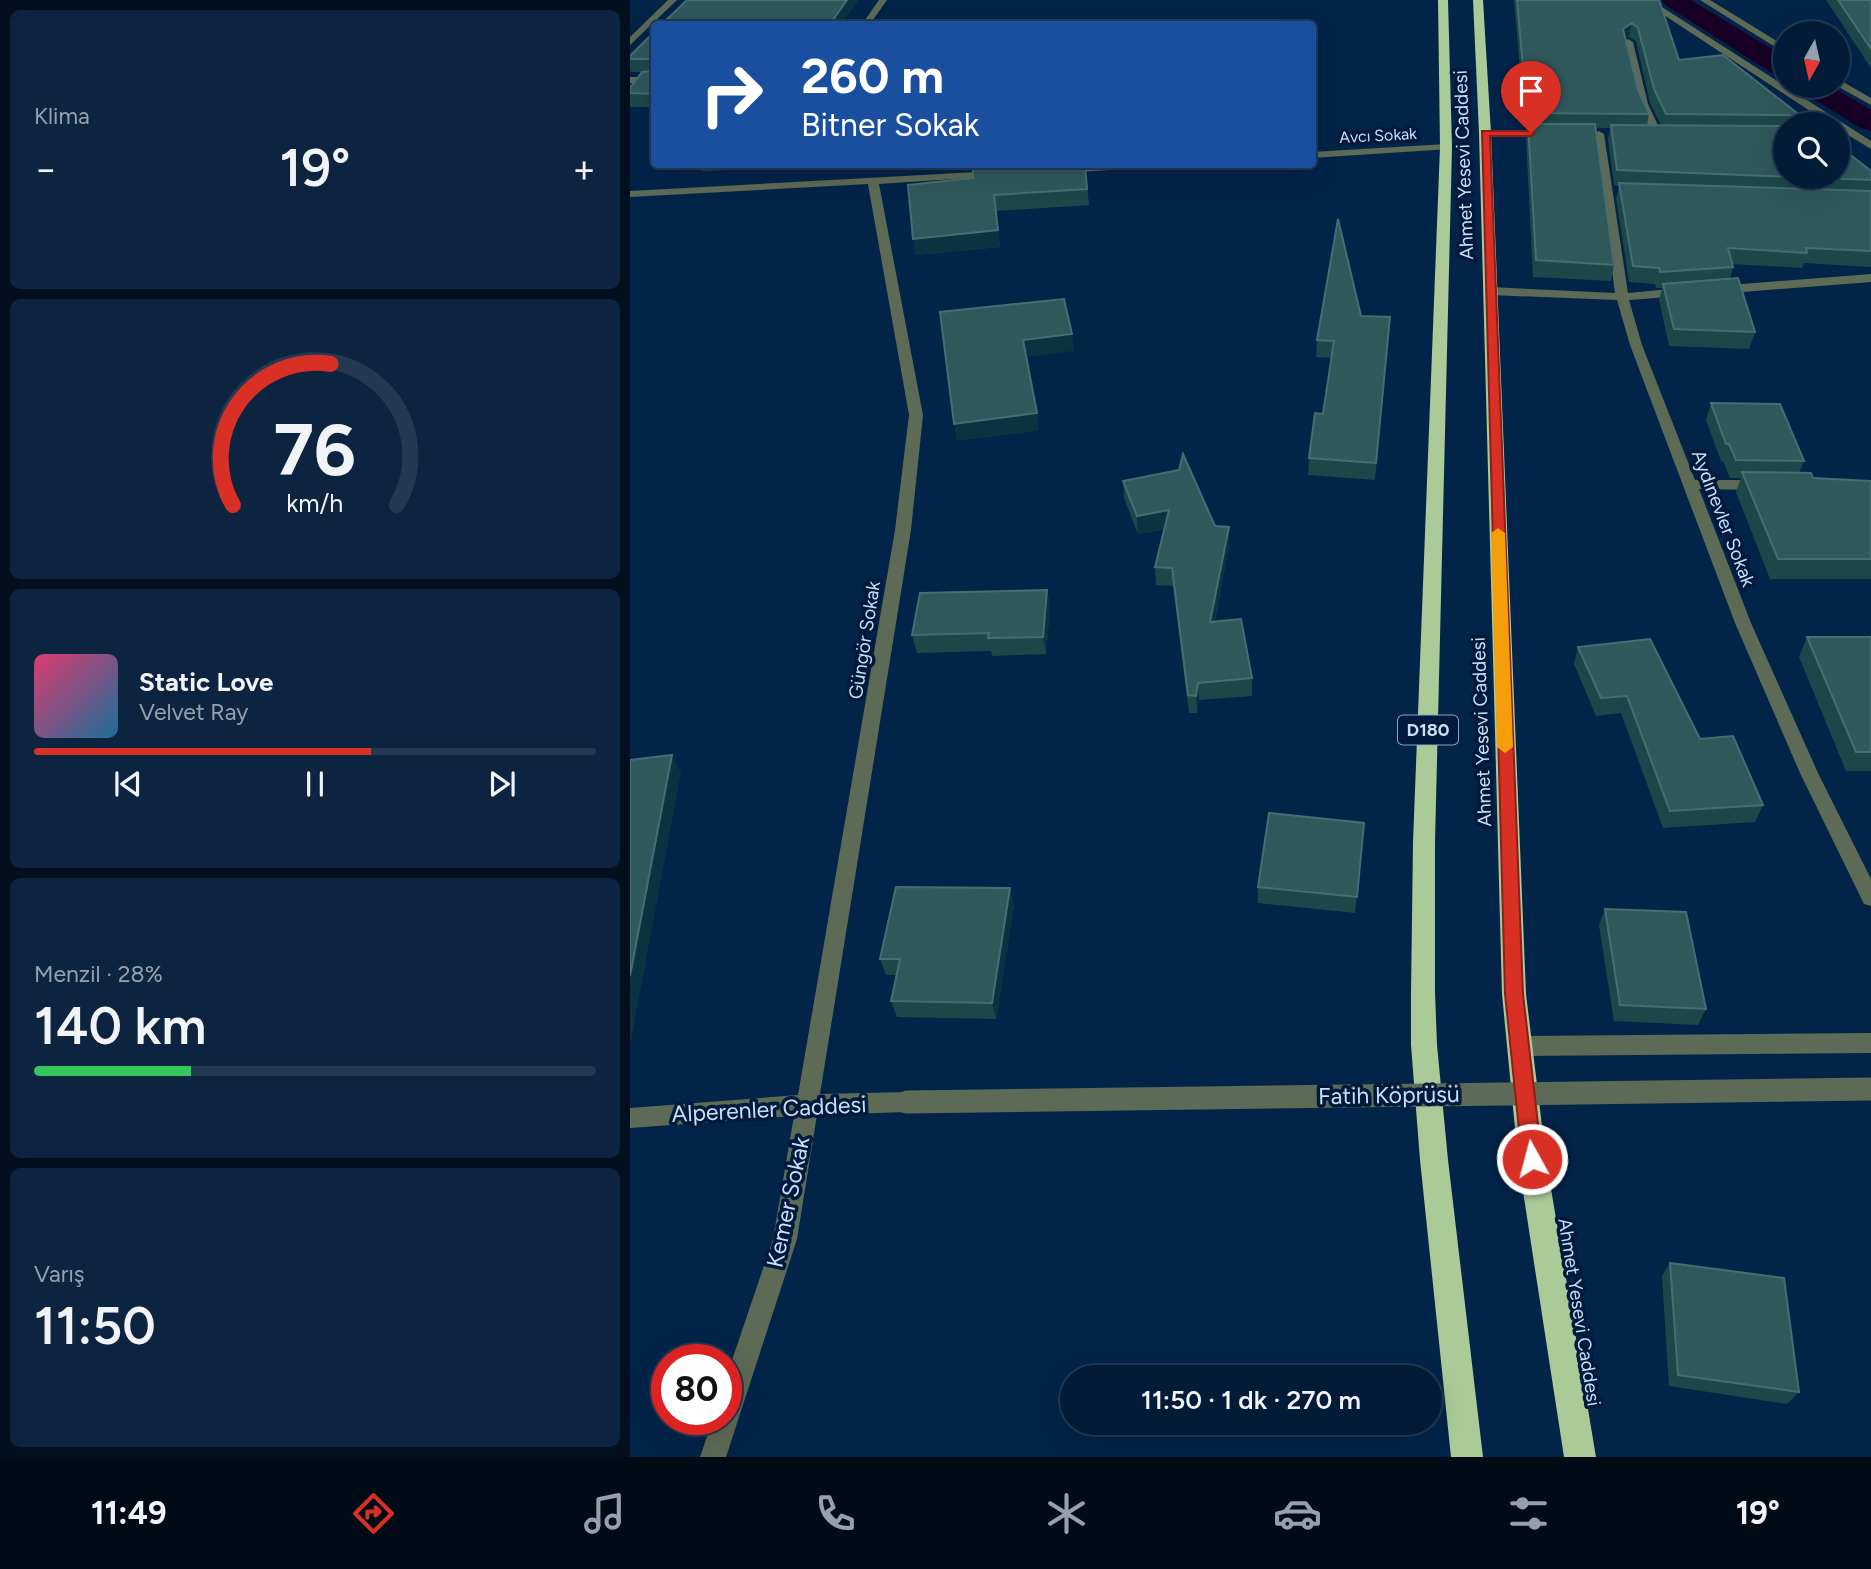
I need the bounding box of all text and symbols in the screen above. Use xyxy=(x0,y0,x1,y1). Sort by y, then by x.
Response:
north arrow xyxy=(1773,21,1850,98)
map controls xyxy=(1773,21,1850,189)
text: 260 m xyxy=(801,46,944,105)
icon: right xyxy=(686,49,777,140)
pin xyxy=(1501,61,1561,133)
street label: Ahmet Yesevi Caddesi xyxy=(1449,70,1478,260)
icon: arrive xyxy=(1512,72,1550,110)
text: Klima xyxy=(34,102,90,130)
text: Bitner Sokak xyxy=(801,106,979,144)
button: search xyxy=(1773,112,1850,189)
street label: Avcı Sokak xyxy=(1339,124,1418,147)
text: 19° xyxy=(279,137,351,199)
text: − xyxy=(34,146,58,192)
text: + xyxy=(572,146,596,192)
text: 76 xyxy=(274,407,356,494)
street label: Aydınevler Sokak xyxy=(1687,446,1761,591)
text: km/h xyxy=(286,488,344,518)
street label: Güngör Sokak xyxy=(844,578,885,701)
street label: Ahmet Yesevi Caddesi xyxy=(1467,637,1496,827)
text: Static Love xyxy=(139,666,273,698)
text: Velvet Ray xyxy=(139,698,248,726)
road number: D180 xyxy=(1398,716,1458,744)
icon: previous xyxy=(109,765,147,803)
icon: pause xyxy=(296,765,334,803)
icon: next xyxy=(483,765,521,803)
text: Menzil · 28% xyxy=(34,960,163,988)
text: 140 km xyxy=(34,995,206,1057)
street label: Fatih Köprüsü xyxy=(1318,1080,1460,1110)
street label: Alperenler Caddesi xyxy=(671,1090,867,1128)
position arrow xyxy=(1495,1122,1569,1196)
street label: Kemer Sokak xyxy=(760,1133,816,1270)
street label: Ahmet Yesevi Caddesi xyxy=(1553,1217,1606,1408)
text: Varış xyxy=(34,1260,85,1288)
text: 11:50 xyxy=(34,1295,156,1357)
speed limit sign: 80 xyxy=(651,1344,742,1435)
text: 11:50 · 1 dk · 270 m xyxy=(1141,1384,1361,1416)
icon: directions xyxy=(349,1489,398,1538)
icon: music xyxy=(580,1489,629,1538)
icon: phone xyxy=(811,1489,860,1538)
icon: climate xyxy=(1042,1489,1091,1538)
icon: car xyxy=(1273,1489,1322,1538)
icon: filters xyxy=(1504,1489,1553,1538)
text: 11:49 xyxy=(91,1494,167,1532)
text: 19° xyxy=(1736,1494,1780,1532)

